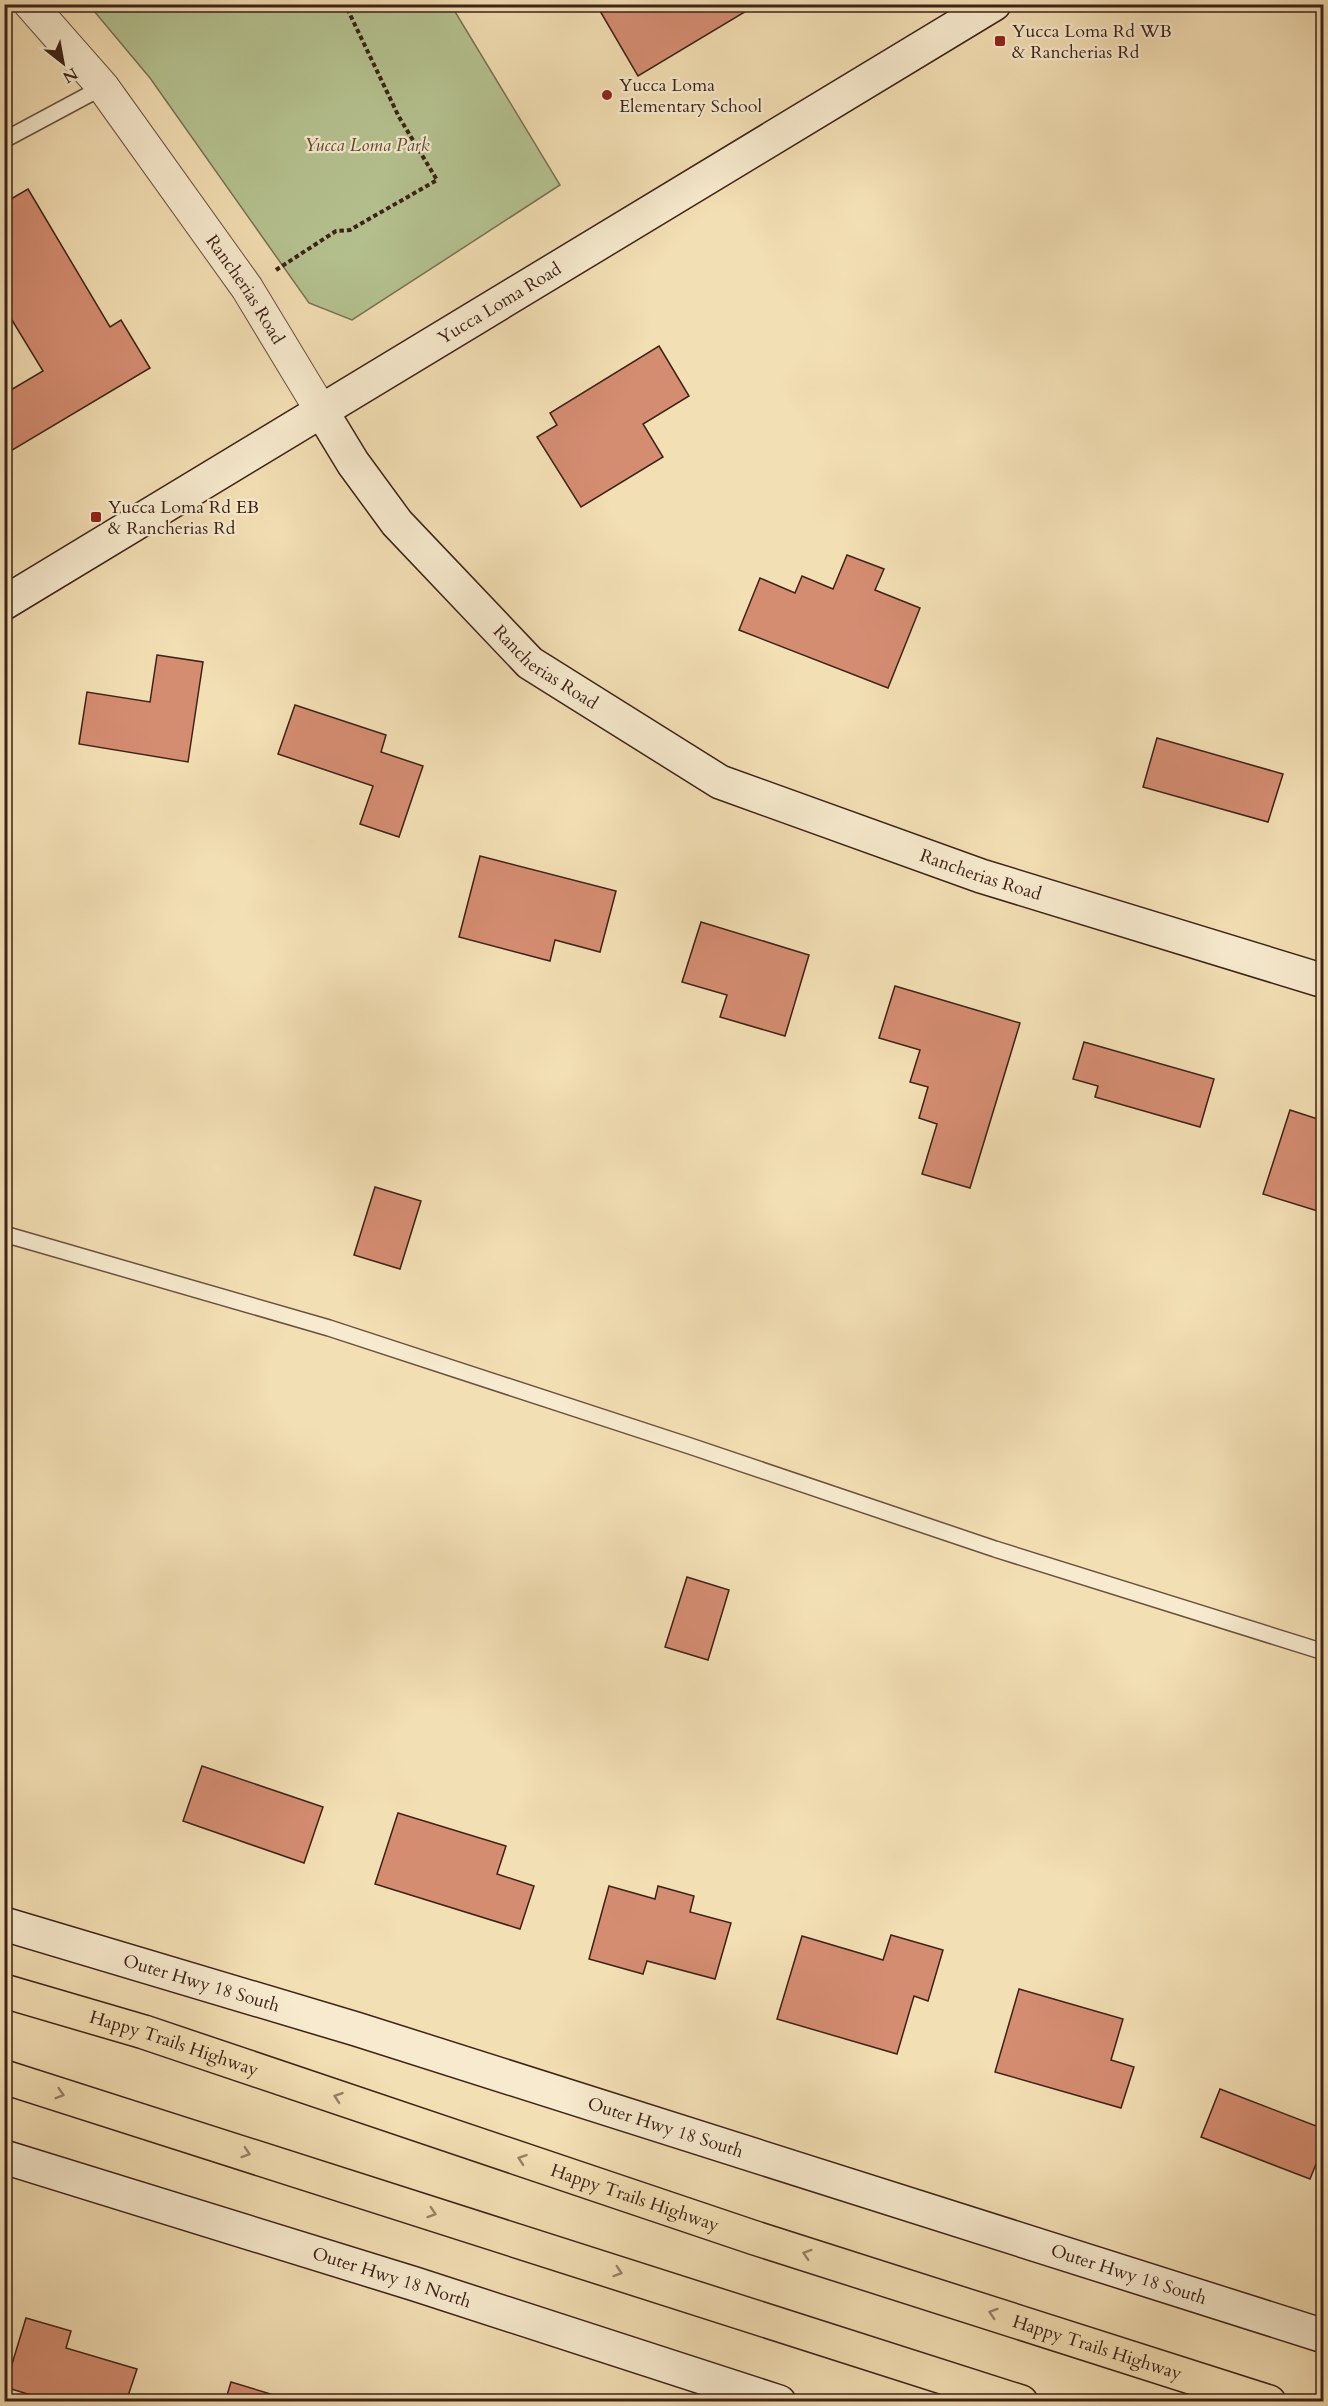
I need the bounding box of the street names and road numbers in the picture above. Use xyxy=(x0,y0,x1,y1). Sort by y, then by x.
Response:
street label: Rancherias Road xyxy=(200,229,291,349)
street label: Yucca Loma Road xyxy=(433,256,566,350)
street label: Rancherias Road xyxy=(488,619,603,715)
street label: Rancherias Road xyxy=(916,843,1045,906)
street label: Outer Hwy 18 South xyxy=(120,1948,283,2018)
street label: Happy Trails Highway xyxy=(87,2004,262,2082)
street label: Outer Hwy 18 South xyxy=(584,2091,747,2164)
street label: Happy Trails Highway xyxy=(547,2158,723,2238)
street label: Outer Hwy 18 South xyxy=(1048,2238,1210,2311)
street label: Outer Hwy 18 North xyxy=(309,2241,475,2314)
street label: Happy Trails Highway xyxy=(1010,2309,1186,2386)

